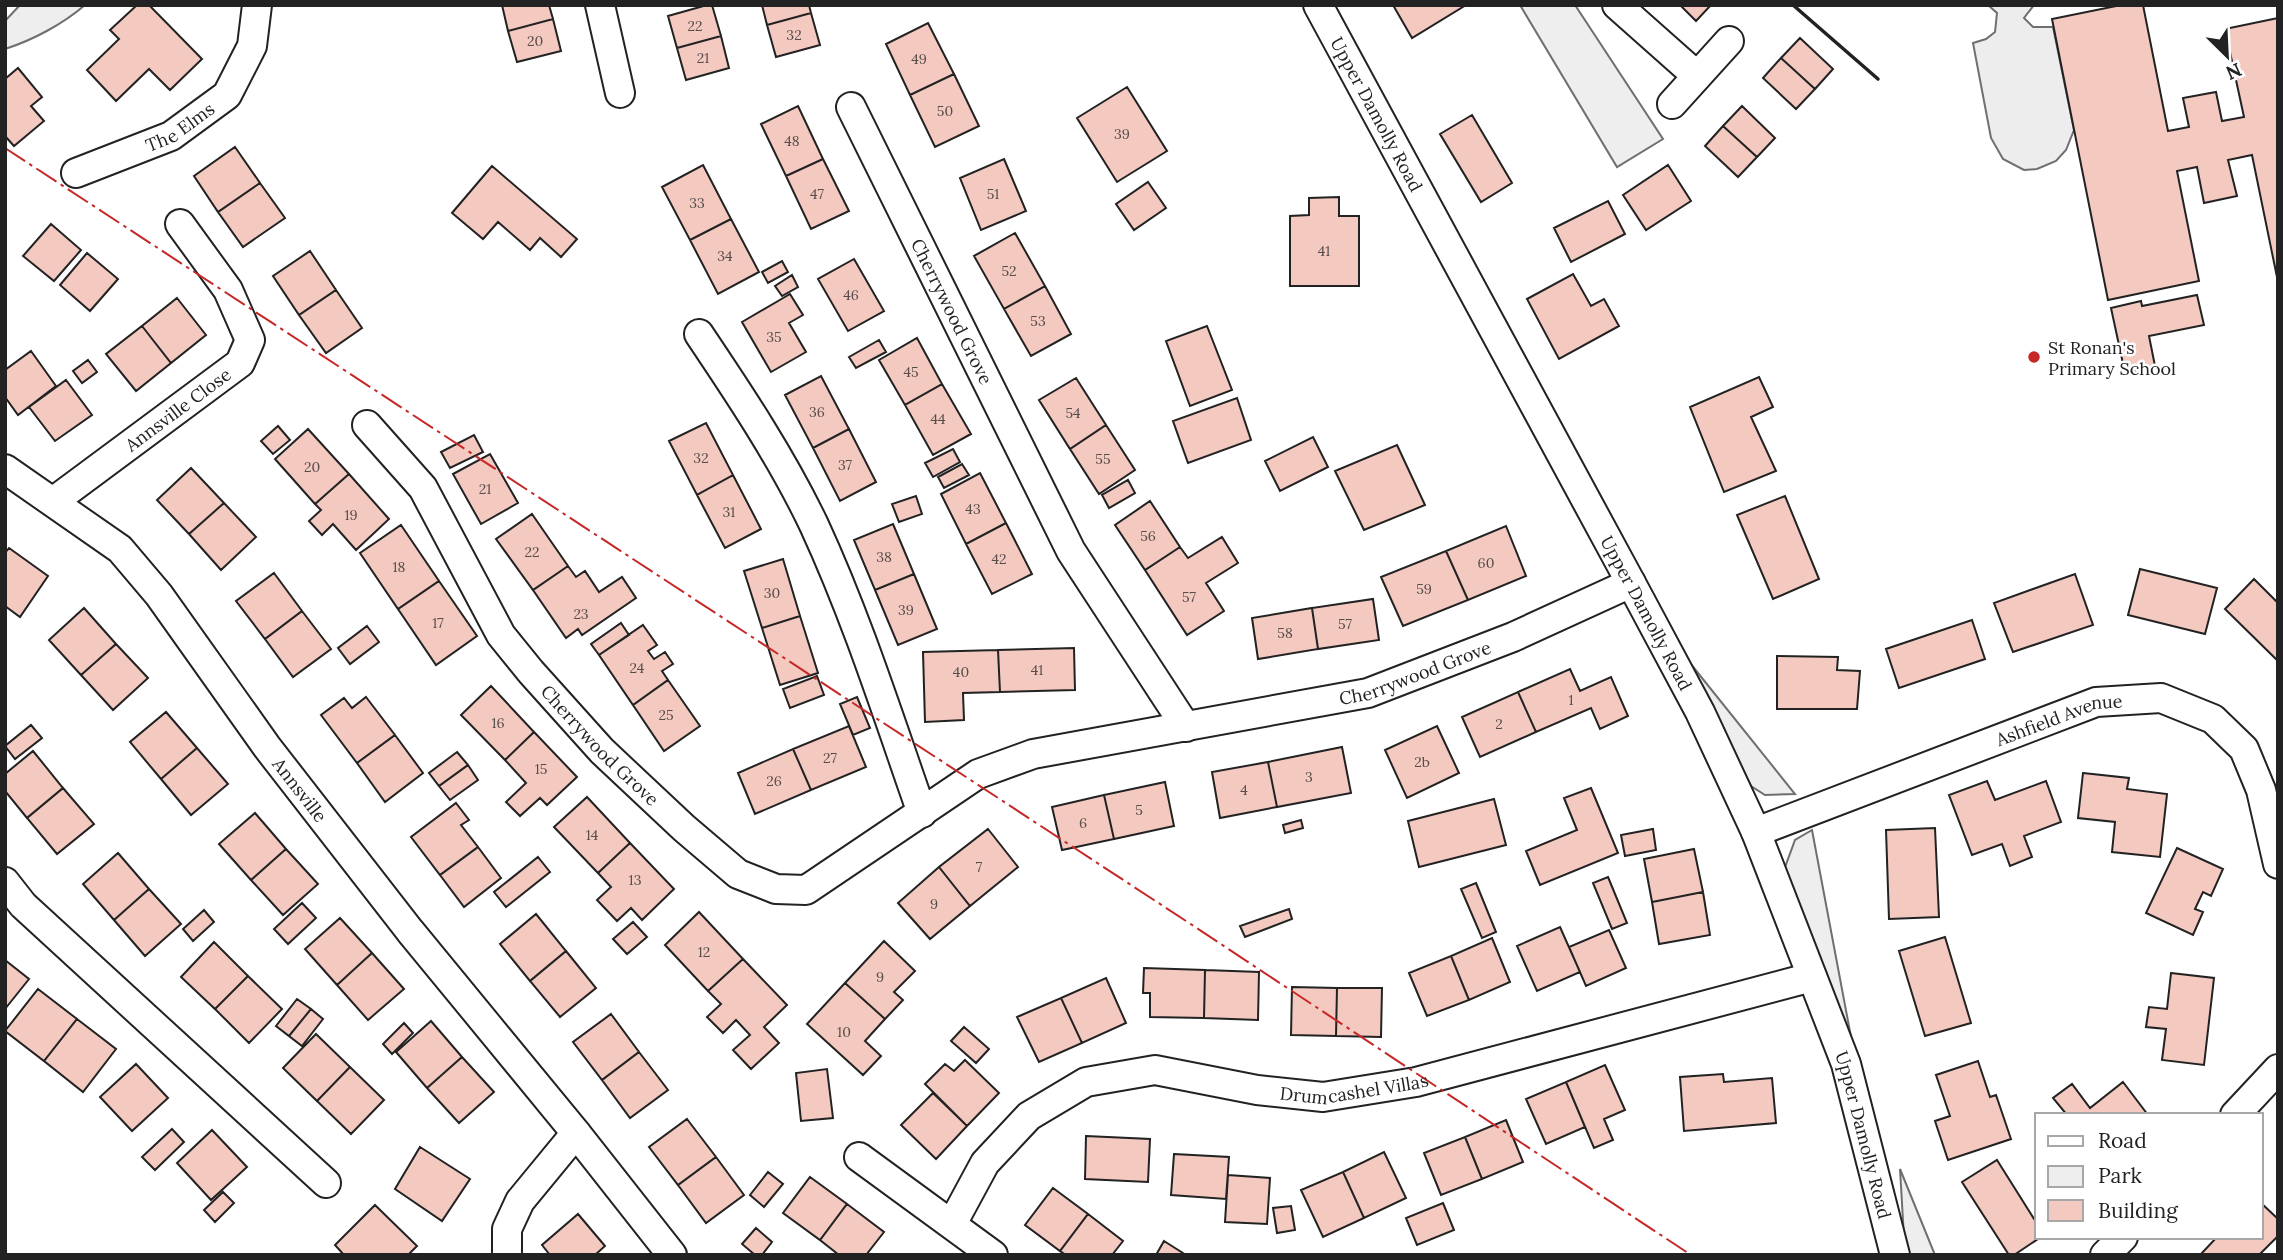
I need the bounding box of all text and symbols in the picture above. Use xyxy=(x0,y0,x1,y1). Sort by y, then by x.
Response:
house number: 22 xyxy=(687,17,703,35)
north arrow xyxy=(2192,21,2262,91)
house number: 32 xyxy=(786,26,802,44)
house number: 20 xyxy=(527,32,543,50)
street label: Upper Damolly Road xyxy=(1326,33,1428,195)
house number: 21 xyxy=(697,49,709,67)
house number: 49 xyxy=(911,50,927,68)
text: N xyxy=(2222,58,2246,86)
street label: The Elms xyxy=(142,97,219,156)
house number: 50 xyxy=(937,102,953,120)
house number: 39 xyxy=(1114,125,1130,143)
house number: 48 xyxy=(784,132,800,150)
house number: 47 xyxy=(810,185,825,203)
house number: 51 xyxy=(987,185,999,203)
house number: 33 xyxy=(689,194,705,212)
street label: Cherrywood Grove xyxy=(906,235,998,388)
house number: 41 xyxy=(1318,242,1330,260)
house number: 34 xyxy=(717,247,733,265)
house number: 52 xyxy=(1001,262,1017,280)
house number: 46 xyxy=(843,286,859,304)
house number: 53 xyxy=(1030,312,1046,330)
house number: 35 xyxy=(766,328,782,346)
place label: St Ronan's Primary School xyxy=(2048,336,2176,380)
marker: St Ronan's Primary School xyxy=(2026,349,2042,365)
street label: Annsville Close xyxy=(119,362,235,457)
house number: 45 xyxy=(903,363,919,381)
house number: 36 xyxy=(809,403,825,421)
house number: 54 xyxy=(1065,404,1081,422)
house number: 44 xyxy=(930,410,946,428)
house number: 32 xyxy=(693,449,709,467)
house number: 55 xyxy=(1095,450,1111,468)
house number: 37 xyxy=(838,456,853,474)
house number: 20 xyxy=(304,458,320,476)
house number: 21 xyxy=(479,480,491,498)
house number: 43 xyxy=(965,500,981,518)
house number: 31 xyxy=(723,503,735,521)
house number: 19 xyxy=(344,506,358,524)
house number: 56 xyxy=(1140,527,1156,545)
street label: Upper Damolly Road xyxy=(1596,531,1698,694)
house number: 22 xyxy=(524,543,540,561)
house number: 38 xyxy=(876,548,892,566)
house number: 42 xyxy=(991,550,1007,568)
house number: 60 xyxy=(1478,554,1494,572)
house number: 18 xyxy=(393,558,406,576)
house number: 59 xyxy=(1416,580,1432,598)
house number: 30 xyxy=(764,584,780,602)
house number: 57 xyxy=(1182,588,1197,606)
house number: 39 xyxy=(898,601,914,619)
house number: 23 xyxy=(573,605,589,623)
house number: 17 xyxy=(432,614,444,632)
house number: 57 xyxy=(1338,615,1353,633)
house number: 58 xyxy=(1277,624,1293,642)
street label: Cherrywood Grove xyxy=(1337,635,1494,710)
house number: 24 xyxy=(630,659,645,677)
house number: 41 xyxy=(1031,661,1043,679)
house number: 40 xyxy=(953,663,969,681)
street label: Cherrywood Grove xyxy=(536,680,664,810)
street label: Ashfield Avenue xyxy=(1991,689,2123,751)
house number: 1 xyxy=(1568,691,1574,709)
house number: 25 xyxy=(658,706,674,724)
house number: 16 xyxy=(491,714,505,732)
house number: 2 xyxy=(1495,715,1503,733)
house number: 27 xyxy=(823,749,838,767)
street label: Annsville xyxy=(267,752,333,827)
house number: 2b xyxy=(1414,753,1430,771)
house number: 15 xyxy=(535,760,547,778)
house number: 3 xyxy=(1305,768,1313,786)
house number: 26 xyxy=(766,772,782,790)
house number: 4 xyxy=(1240,781,1248,799)
house number: 5 xyxy=(1135,801,1143,819)
house number: 6 xyxy=(1079,814,1087,832)
house number: 14 xyxy=(586,826,599,844)
house number: 7 xyxy=(976,858,983,876)
house number: 13 xyxy=(629,871,642,889)
house number: 9 xyxy=(930,895,938,913)
house number: 12 xyxy=(698,943,710,961)
house number: 9 xyxy=(876,968,884,986)
house number: 10 xyxy=(837,1023,851,1041)
street label: Upper Damolly Road xyxy=(1831,1048,1897,1221)
street label: Drumcashel Villas xyxy=(1279,1068,1431,1109)
legend xyxy=(2035,1113,2262,1239)
text: Road xyxy=(2098,1127,2147,1154)
text: Park xyxy=(2098,1162,2142,1189)
text: Building xyxy=(2098,1197,2178,1224)

